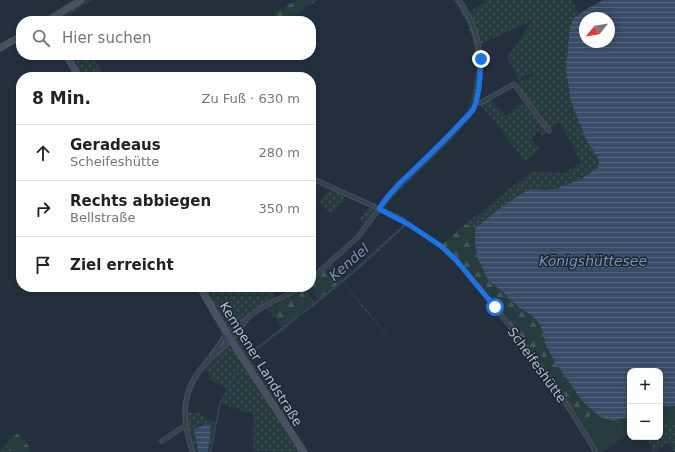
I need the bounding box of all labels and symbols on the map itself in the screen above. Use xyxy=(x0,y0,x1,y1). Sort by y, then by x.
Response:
north arrow xyxy=(579,12,615,48)
route end xyxy=(472,50,490,68)
water label: Kendel xyxy=(326,240,372,284)
water label: Königshüttesee xyxy=(539,253,647,269)
route start xyxy=(486,298,504,316)
street label: Kempener Landstraße xyxy=(217,299,305,429)
street label: Scheifeshütte xyxy=(505,324,569,406)

